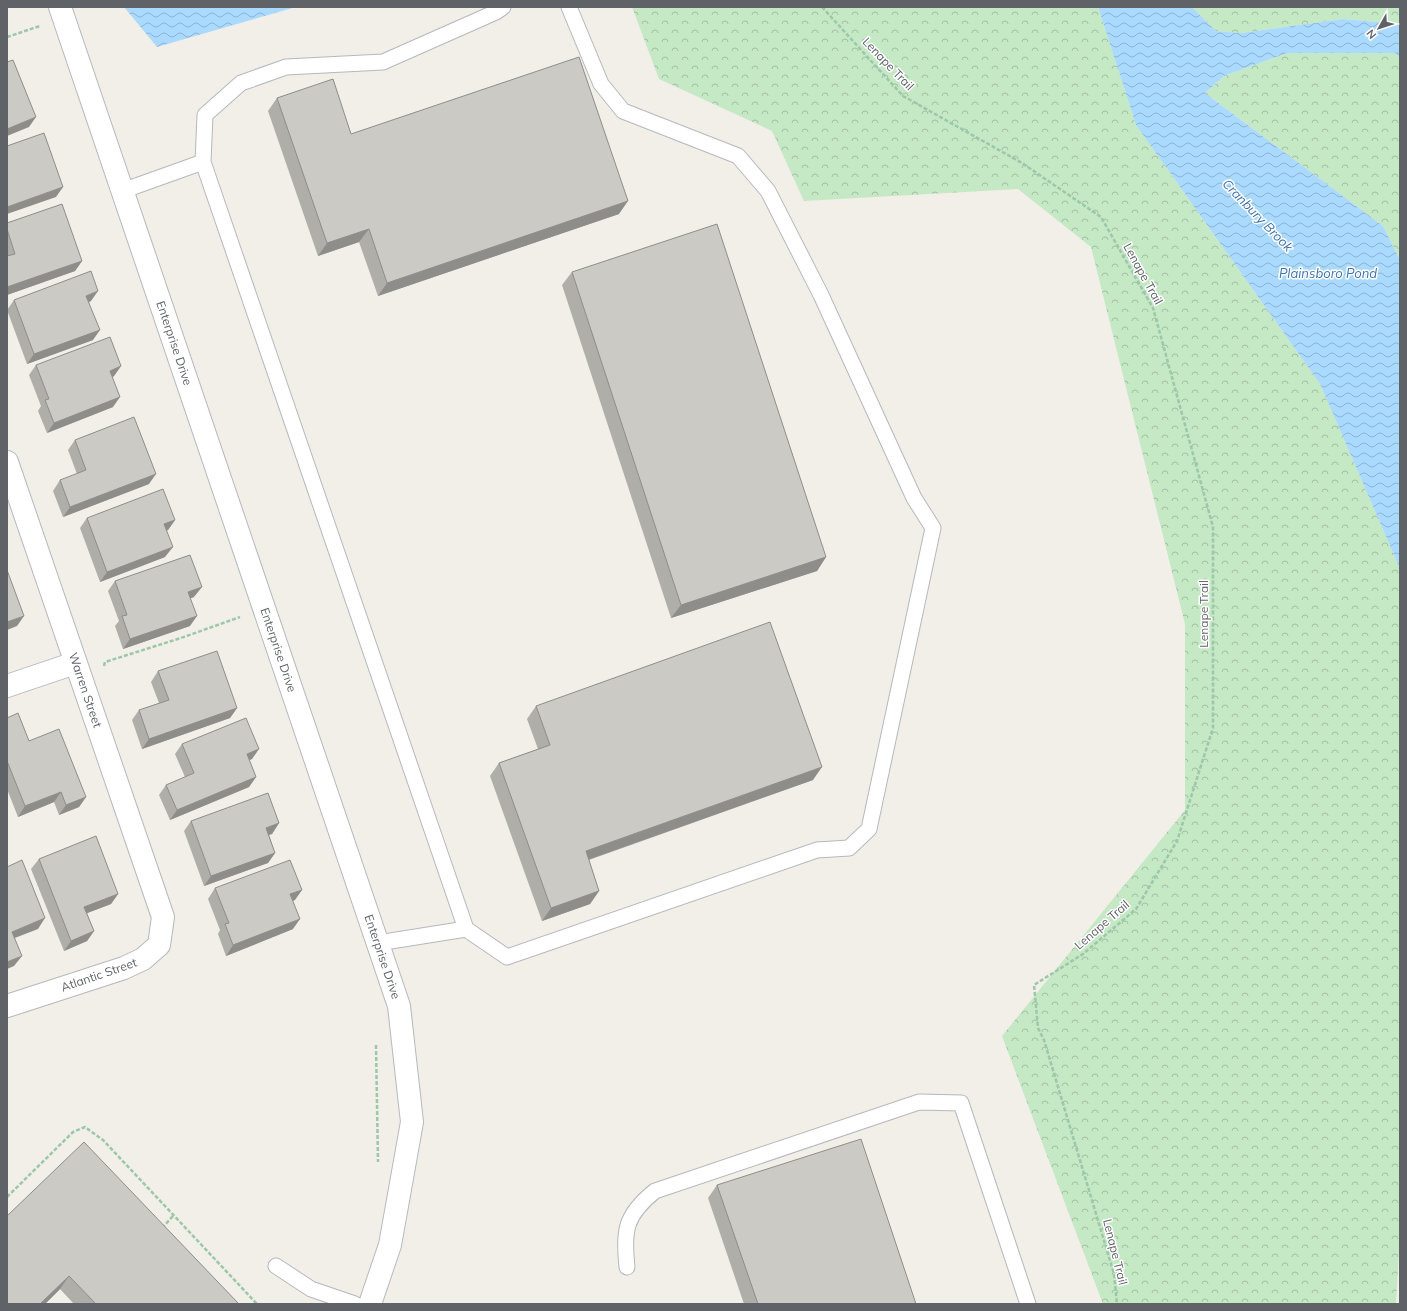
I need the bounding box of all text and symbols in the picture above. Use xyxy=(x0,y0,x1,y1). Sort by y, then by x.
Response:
north arrow xyxy=(1359,8,1399,48)
text: N xyxy=(1363,27,1379,42)
street label: Lenape Trail xyxy=(859,34,917,93)
water label: Cranbury Brook xyxy=(1219,175,1297,255)
street label: Lenape Trail xyxy=(1120,241,1166,307)
water label: Plainsboro Pond xyxy=(1279,265,1377,281)
street label: Enterprise Drive xyxy=(153,299,196,387)
street label: Lenape Trail xyxy=(1196,580,1211,648)
street label: Enterprise Drive xyxy=(257,606,300,694)
street label: Warren Street xyxy=(66,650,105,729)
street label: Lenape Trail xyxy=(1071,897,1132,952)
street label: Enterprise Drive xyxy=(362,912,404,1001)
street label: Atlantic Street xyxy=(59,955,139,995)
street label: Lenape Trail xyxy=(1100,1217,1131,1287)

